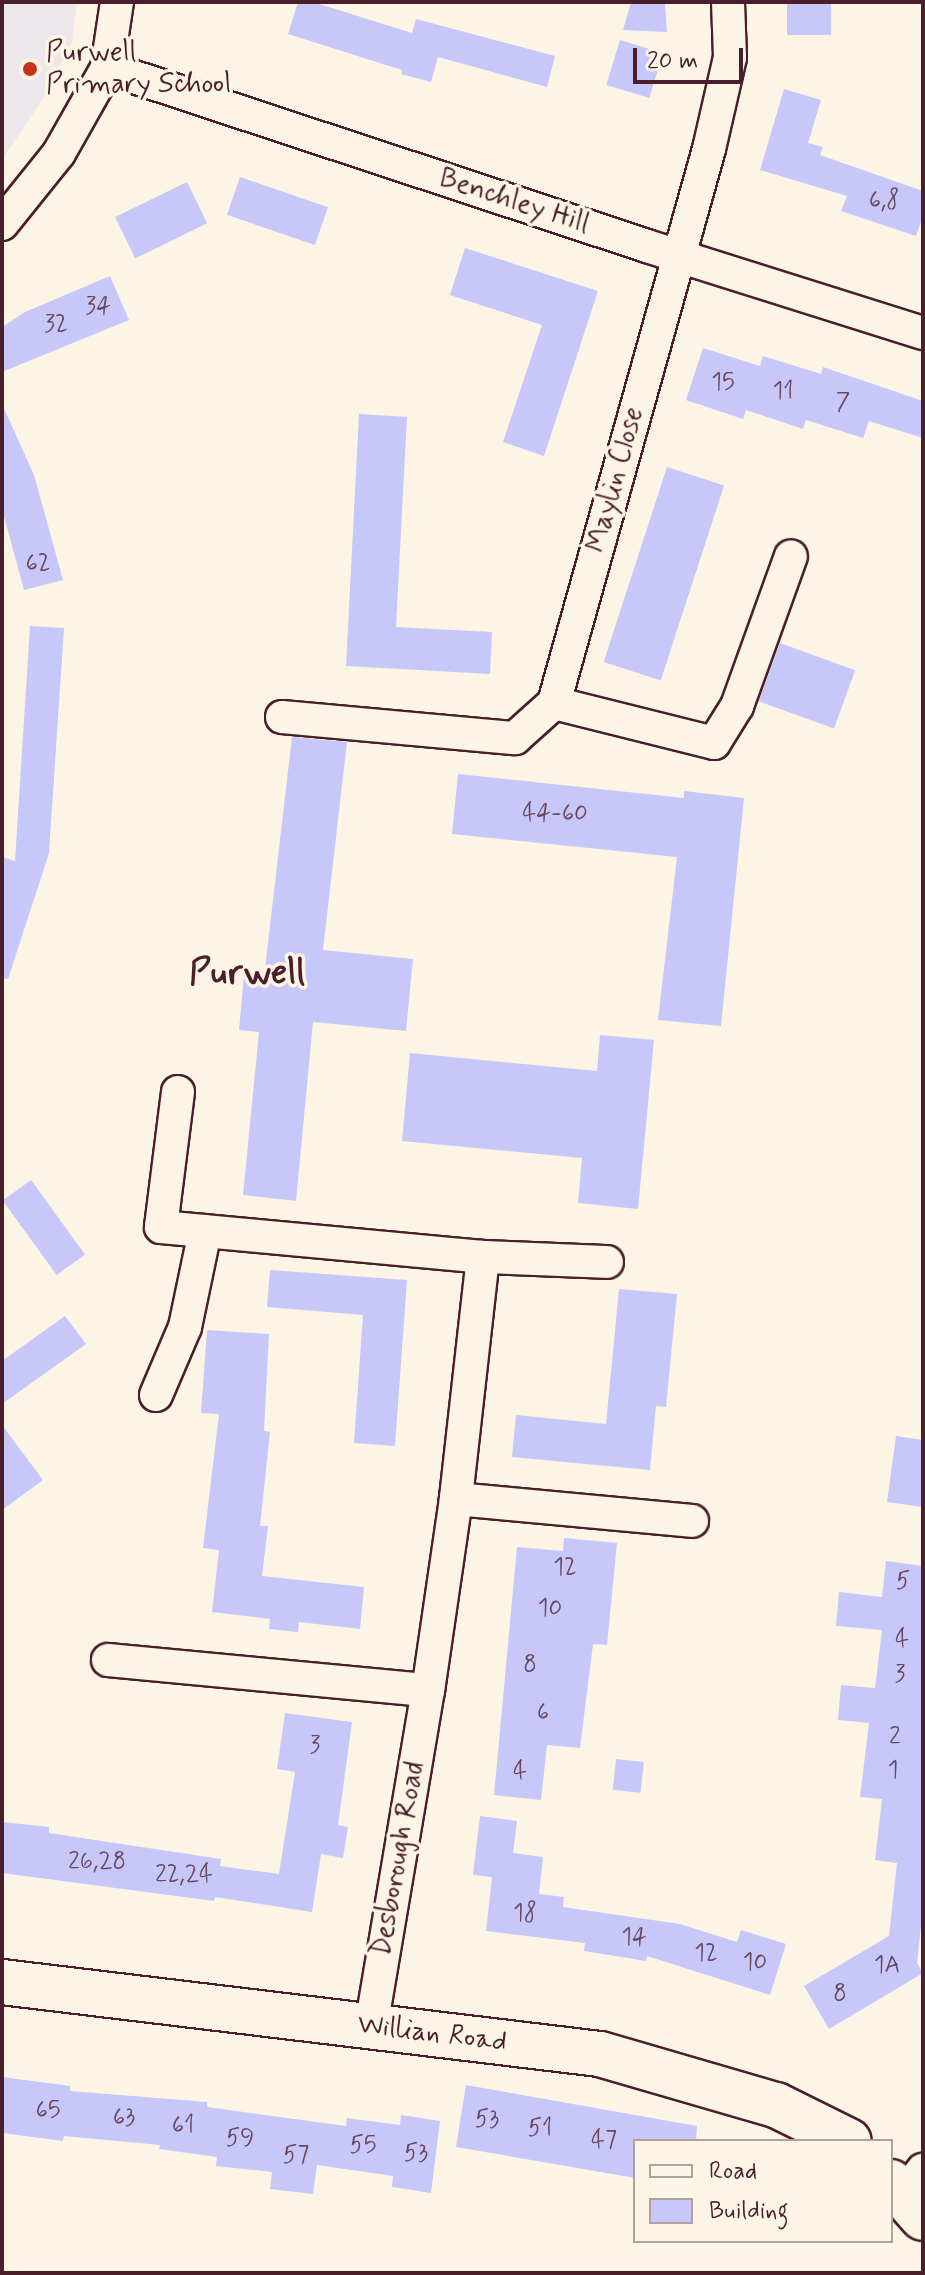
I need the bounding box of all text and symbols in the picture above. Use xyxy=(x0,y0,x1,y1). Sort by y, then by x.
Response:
scale bar xyxy=(637,32,747,82)
place label: Purwell Primary School xyxy=(46,36,231,102)
text: 20 m xyxy=(647,46,698,77)
marker: Purwell Primary School xyxy=(21,60,39,78)
street label: Benchley Hill xyxy=(435,162,593,242)
house number: 6,8 xyxy=(869,187,899,215)
house number: 34 xyxy=(85,293,111,321)
house number: 32 xyxy=(44,311,68,339)
house number: 15 xyxy=(711,369,735,397)
house number: 11 xyxy=(772,378,794,406)
house number: 7 xyxy=(836,389,850,417)
street label: Maylin Close xyxy=(580,401,652,559)
house number: 62 xyxy=(26,550,50,578)
house number: 44-60 xyxy=(522,800,588,828)
district label: Purwell xyxy=(189,952,305,996)
house number: 12 xyxy=(553,1554,577,1582)
house number: 5 xyxy=(896,1568,910,1596)
house number: 10 xyxy=(538,1595,562,1623)
house number: 4 xyxy=(895,1626,909,1654)
house number: 8 xyxy=(523,1651,537,1679)
house number: 3 xyxy=(895,1661,905,1689)
house number: 6 xyxy=(537,1699,549,1727)
house number: 2 xyxy=(889,1723,901,1751)
house number: 3 xyxy=(310,1732,320,1760)
house number: 1 xyxy=(888,1757,898,1785)
house number: 4 xyxy=(513,1758,527,1786)
street label: Desborough Road xyxy=(365,1760,433,1958)
house number: 26,28 xyxy=(68,1848,126,1876)
house number: 22,24 xyxy=(155,1861,213,1889)
house number: 18 xyxy=(513,1900,537,1928)
house number: 14 xyxy=(621,1924,647,1952)
house number: 12 xyxy=(694,1940,718,1968)
house number: 10 xyxy=(743,1949,767,1977)
house number: 1A xyxy=(874,1952,900,1980)
house number: 8 xyxy=(833,1980,847,2008)
street label: Willian Road xyxy=(357,2008,507,2060)
house number: 65 xyxy=(35,2097,61,2125)
house number: 63 xyxy=(113,2104,135,2132)
house number: 53 xyxy=(475,2106,499,2134)
house number: 61 xyxy=(172,2112,194,2140)
house number: 51 xyxy=(528,2115,552,2143)
house number: 59 xyxy=(226,2125,254,2153)
house number: 47 xyxy=(591,2127,617,2155)
house number: 55 xyxy=(349,2132,377,2160)
legend xyxy=(633,2139,893,2243)
house number: 53 xyxy=(404,2140,428,2168)
house number: 57 xyxy=(283,2142,309,2170)
text: Road xyxy=(709,2156,757,2187)
text: Building xyxy=(709,2196,789,2227)

